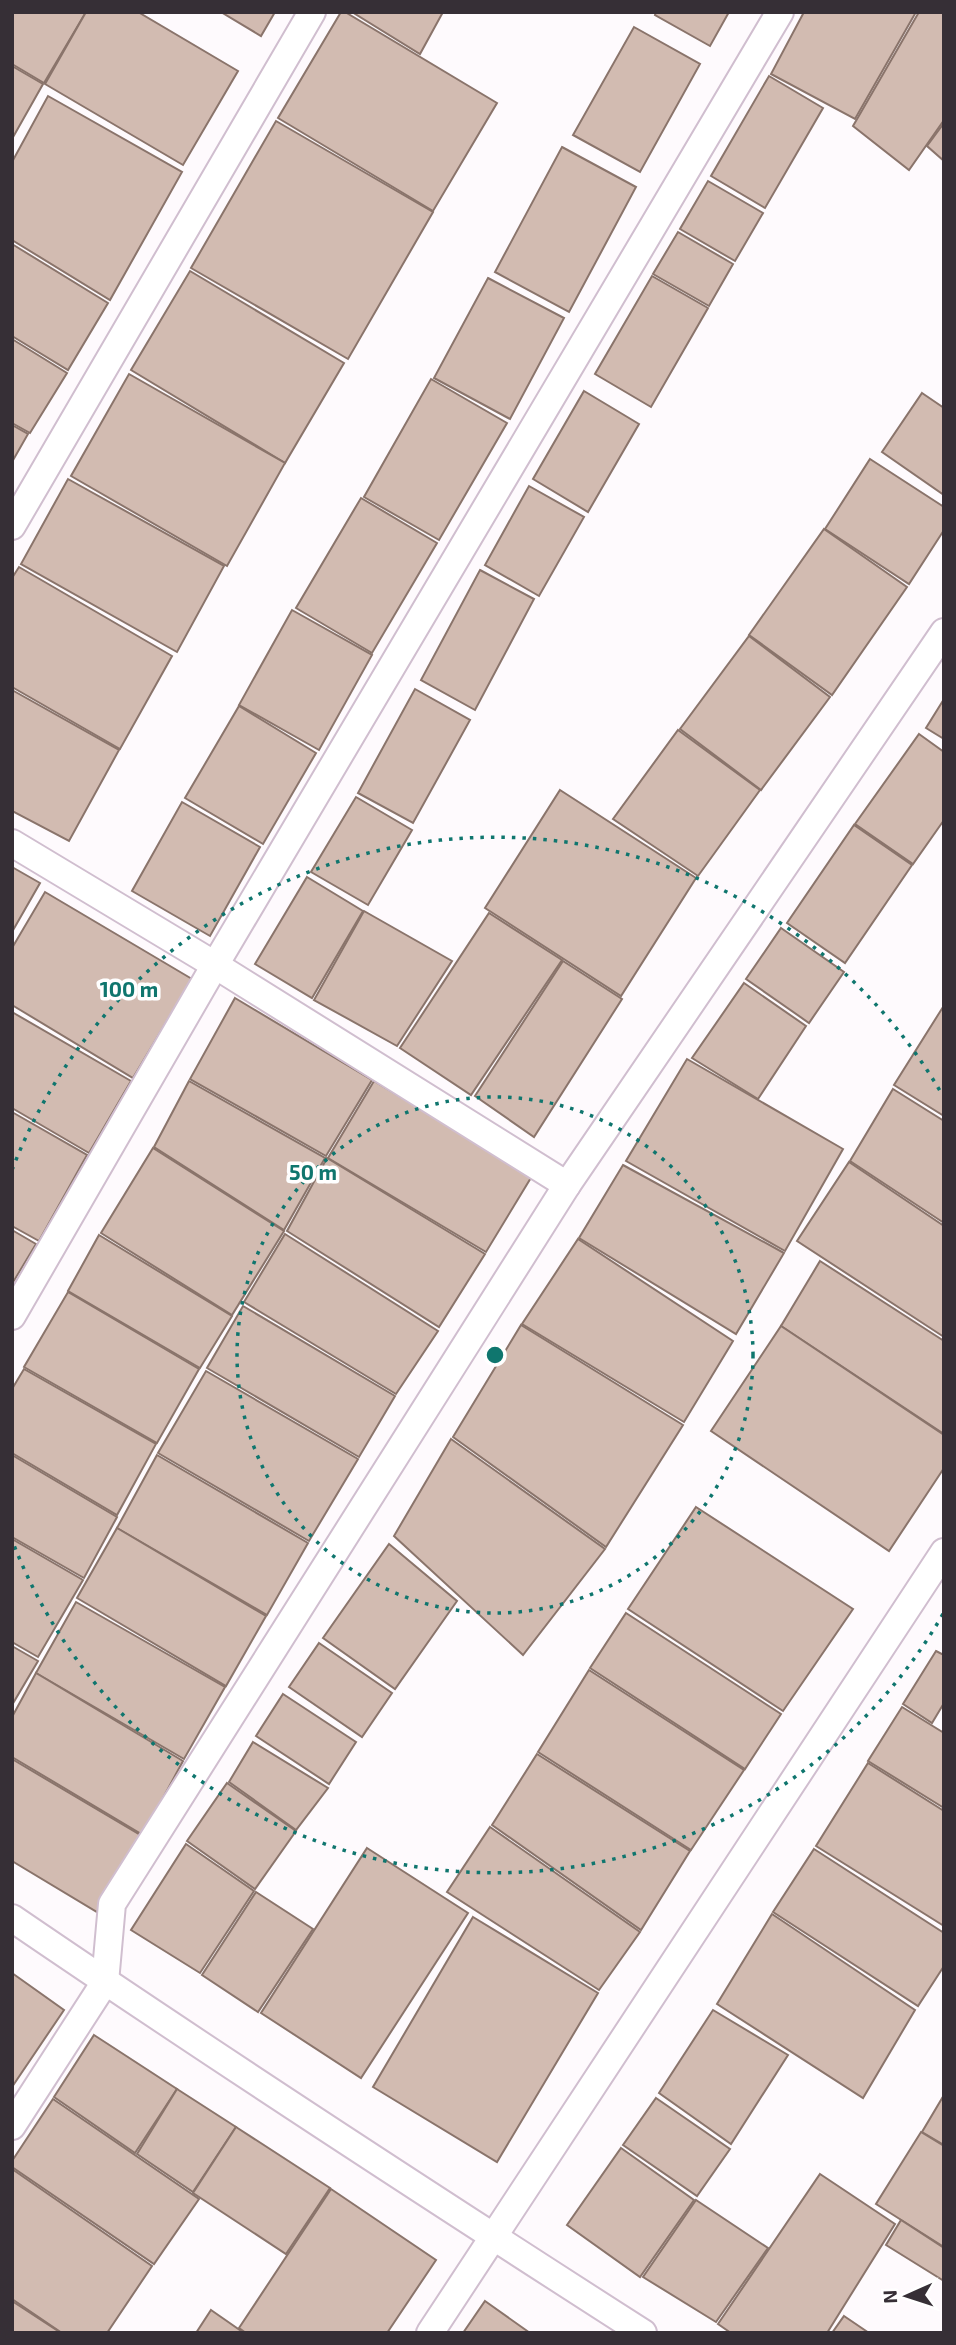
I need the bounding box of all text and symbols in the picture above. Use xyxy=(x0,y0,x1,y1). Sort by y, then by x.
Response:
text: 100 m xyxy=(100,976,158,1001)
text: 50 m xyxy=(289,1159,337,1184)
centre of rings xyxy=(483,1343,507,1367)
north arrow xyxy=(872,2261,942,2331)
text: N xyxy=(878,2289,901,2304)

